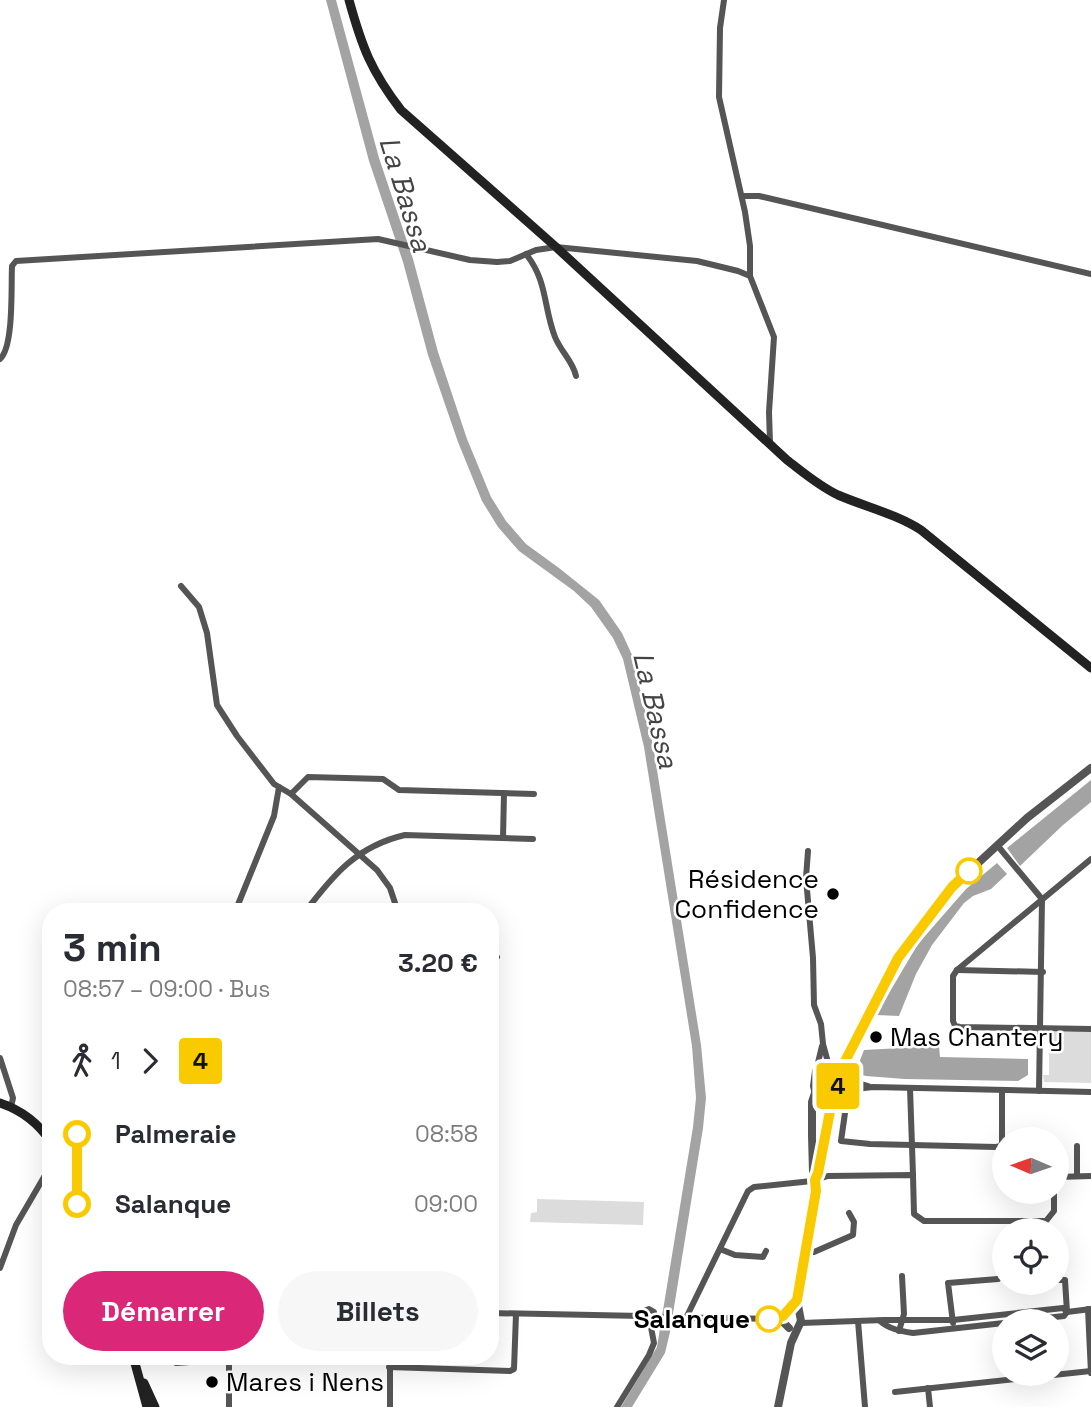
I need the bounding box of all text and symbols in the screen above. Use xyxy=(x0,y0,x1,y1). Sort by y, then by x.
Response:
water label: La Bassa xyxy=(371,132,441,257)
water label: La Bassa xyxy=(625,648,687,773)
unlabelled marker xyxy=(956,858,982,884)
place label: Résidence Confidence xyxy=(674,862,819,926)
marker: Résidence Confidence xyxy=(825,886,841,902)
text: 3 min xyxy=(63,924,162,972)
text: 3.20 € xyxy=(398,946,478,980)
text: 08:57 – 09:00 · Bus xyxy=(63,974,270,1004)
place label: Mas Chantery xyxy=(890,1020,1063,1054)
marker: Mas Chantery xyxy=(868,1029,884,1045)
icon: walk xyxy=(63,1042,101,1080)
icon: forward xyxy=(131,1042,169,1080)
text: 4 xyxy=(193,1045,208,1076)
text: 1 xyxy=(111,1046,121,1076)
line badge: 4 xyxy=(815,1063,861,1109)
text: 4 xyxy=(830,1070,846,1101)
text: Palmeraie xyxy=(115,1117,237,1151)
text: 08:58 xyxy=(415,1119,478,1149)
north arrow xyxy=(992,1127,1069,1204)
map controls xyxy=(992,1127,1069,1386)
text: Salanque xyxy=(115,1187,231,1221)
text: 09:00 xyxy=(414,1189,478,1219)
button: locate xyxy=(992,1218,1069,1295)
button: Démarrer xyxy=(63,1271,264,1351)
button: Billets xyxy=(278,1271,478,1351)
place label: Salanque xyxy=(634,1302,750,1336)
marker: Salanque xyxy=(756,1306,782,1332)
button: layers xyxy=(992,1309,1069,1386)
place label: Mares i Nens xyxy=(226,1365,384,1399)
marker: Mares i Nens xyxy=(204,1374,220,1390)

